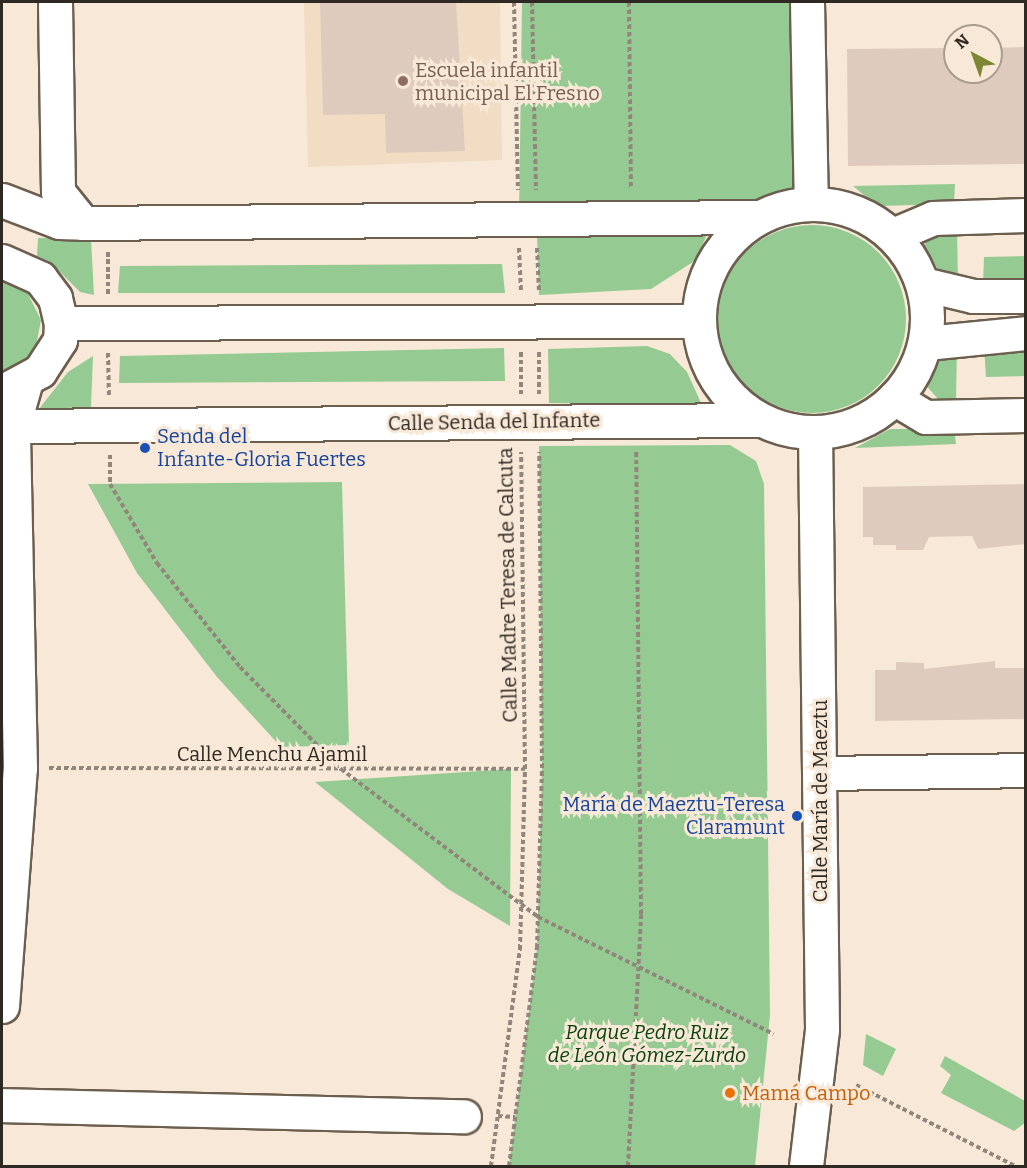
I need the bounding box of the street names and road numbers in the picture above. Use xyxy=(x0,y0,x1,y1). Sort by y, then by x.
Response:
street label: Calle Senda del Infante xyxy=(388,408,600,436)
street label: Calle Madre Teresa de Calcuta xyxy=(494,447,522,723)
street label: Calle María de Maeztu xyxy=(808,700,832,902)
street label: Calle Menchu Ajamil xyxy=(177,742,367,766)

